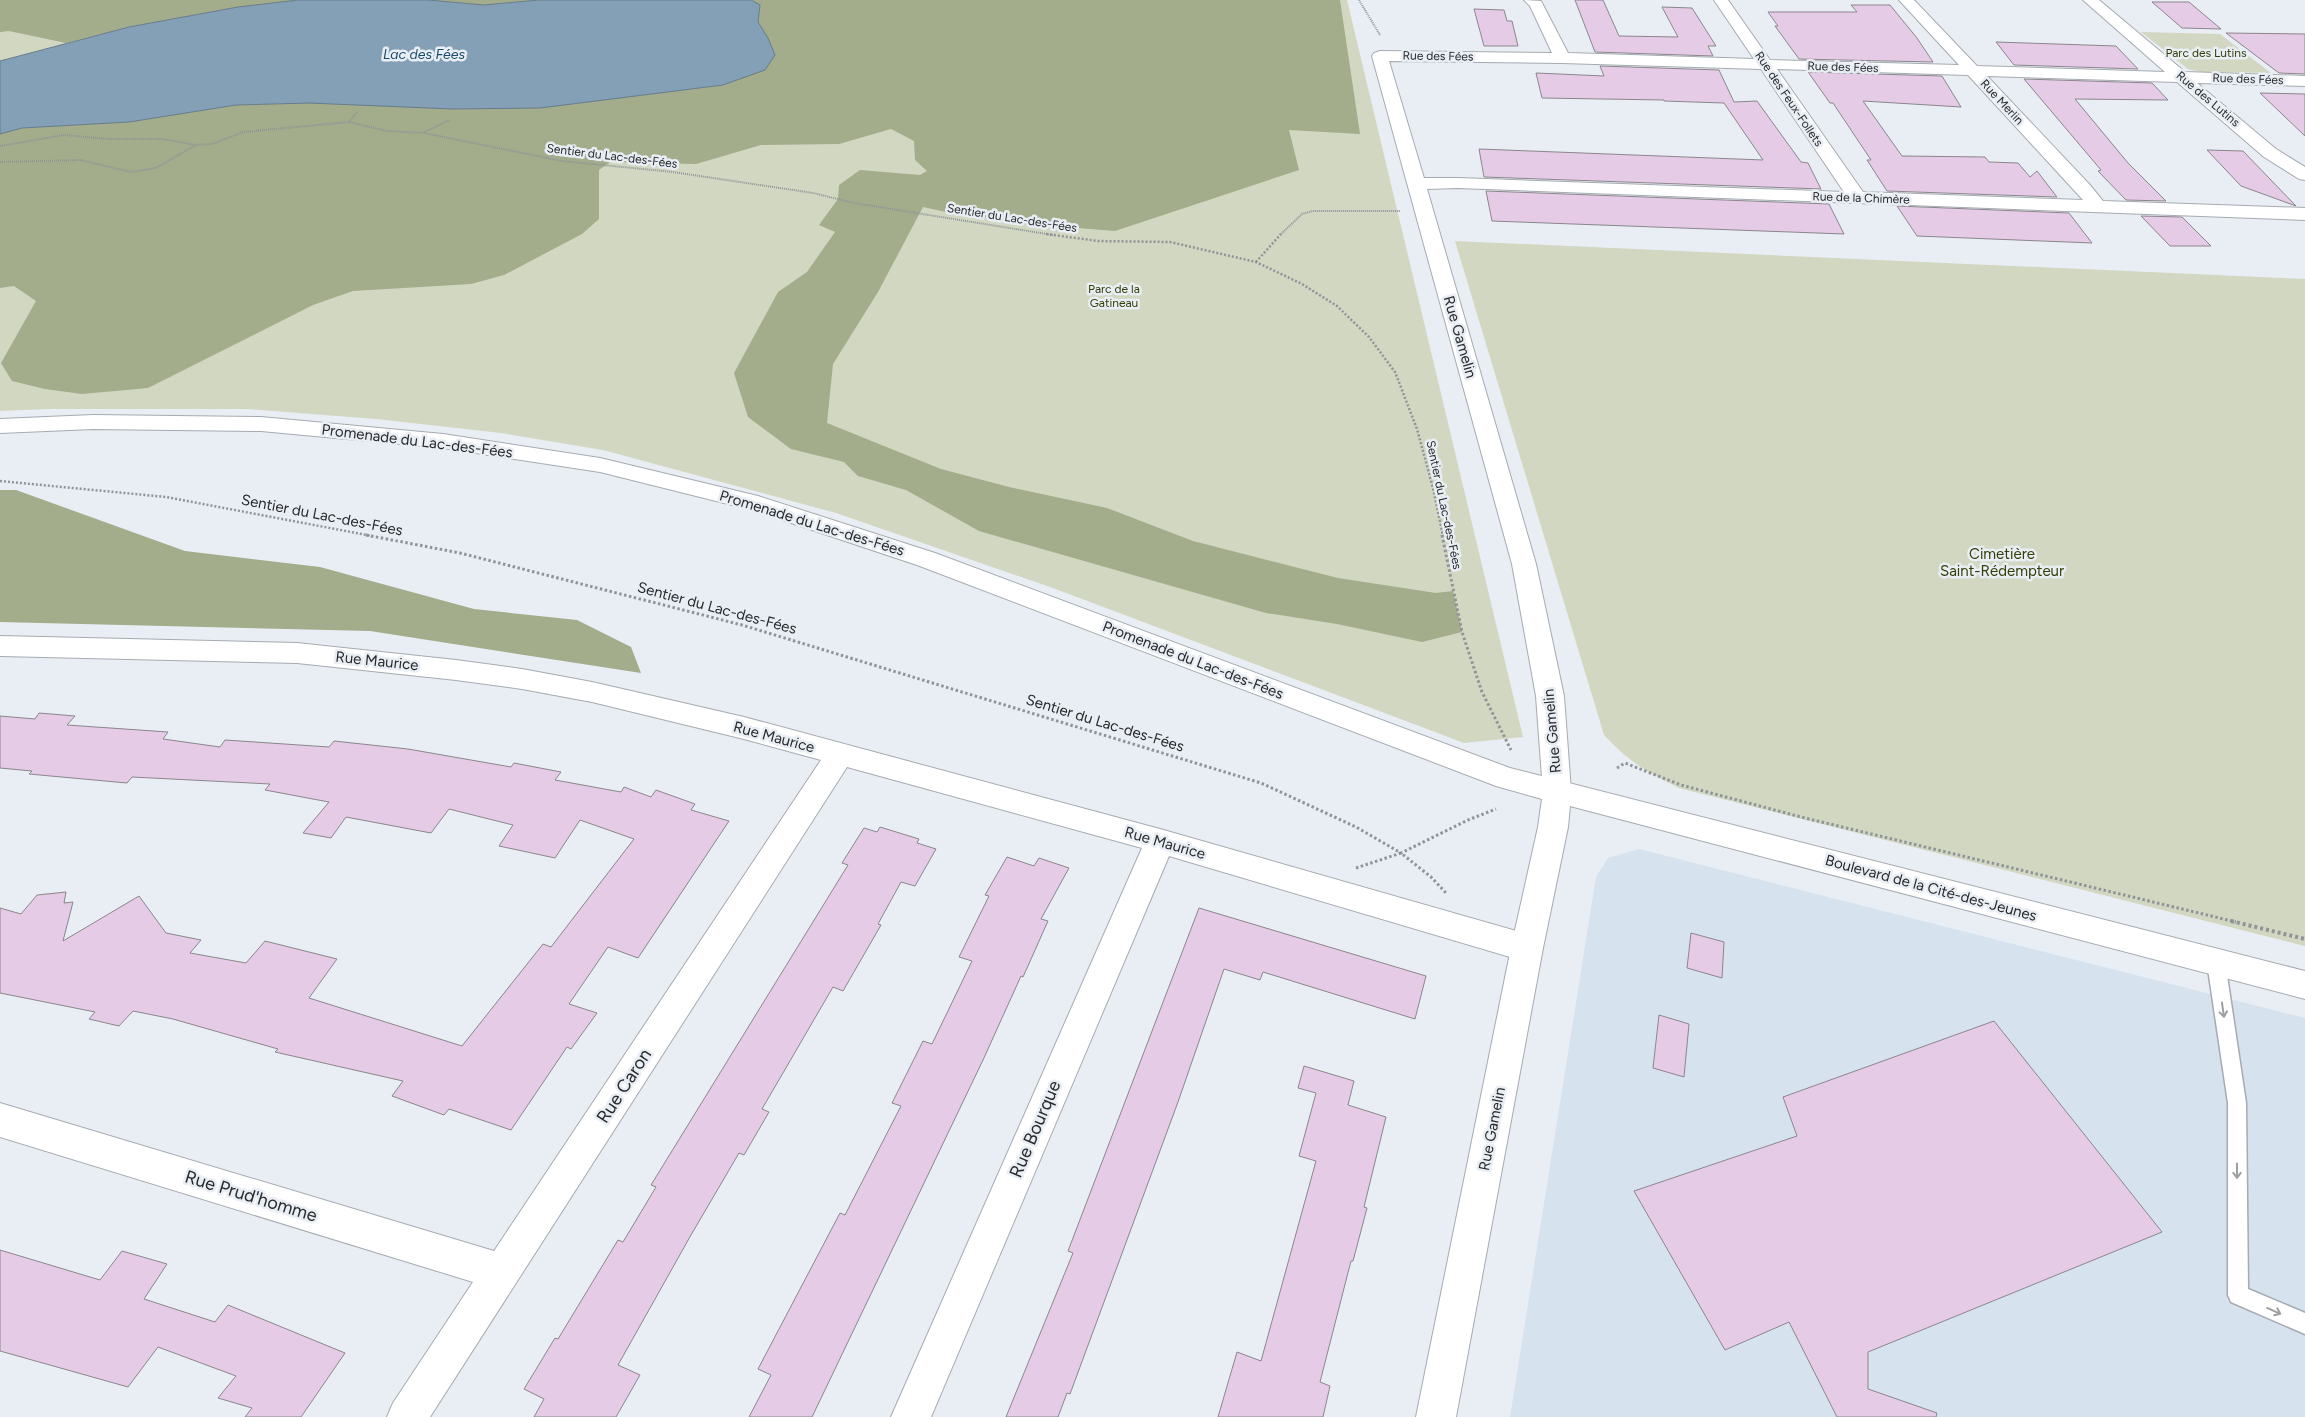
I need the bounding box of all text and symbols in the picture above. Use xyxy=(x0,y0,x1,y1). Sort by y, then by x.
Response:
water label: Lac des Fées xyxy=(383,46,465,63)
park label: Parc des Lutins xyxy=(2165,46,2247,60)
street label: Rue des Fées xyxy=(1402,48,1474,64)
street label: Rue des Feux-Follets xyxy=(1752,49,1826,150)
street label: Rue des Fées xyxy=(1807,59,1879,75)
street label: Rue des Lutins xyxy=(2173,68,2243,130)
street label: Rue des Fées xyxy=(2212,71,2284,87)
street label: Rue Merlin xyxy=(1978,77,2027,128)
street label: Sentier du Lac-des-Fées xyxy=(546,141,678,171)
street label: Rue de la Chimère xyxy=(1812,189,1910,207)
street label: Sentier du Lac-des-Fées xyxy=(946,201,1078,235)
park label: Parc de la Gatineau xyxy=(1088,282,1140,310)
street label: Rue Gamelin xyxy=(1440,294,1480,380)
street label: Promenade du Lac-des-Fées xyxy=(320,420,514,462)
street label: Sentier du Lac-des-Fées xyxy=(1423,439,1465,571)
street label: Promenade du Lac-des-Fées xyxy=(717,486,907,560)
street label: Sentier du Lac-des-Fées xyxy=(240,490,404,540)
park label: Cimetière Saint-Rédempteur xyxy=(1940,545,2064,580)
street label: Sentier du Lac-des-Fées xyxy=(635,578,799,638)
street label: Promenade du Lac-des-Fées xyxy=(1100,617,1286,703)
street label: Rue Maurice xyxy=(335,648,419,674)
street label: Rue Gamelin xyxy=(1539,688,1565,774)
street label: Sentier du Lac-des-Fées xyxy=(1024,690,1186,756)
street label: Rue Maurice xyxy=(731,718,817,756)
street label: Rue Maurice xyxy=(1123,823,1207,863)
street label: Boulevard de la Cité-des-Jeunes xyxy=(1823,851,2039,925)
one-way arrow xyxy=(2218,1001,2228,1017)
street label: Rue Caron xyxy=(592,1045,656,1127)
street label: Rue Bourque xyxy=(1005,1077,1065,1181)
street label: Rue Gamelin xyxy=(1475,1086,1509,1172)
one-way arrow xyxy=(2232,1163,2242,1179)
street label: Rue Prud'homme xyxy=(182,1165,320,1227)
one-way arrow xyxy=(2266,1306,2281,1316)

